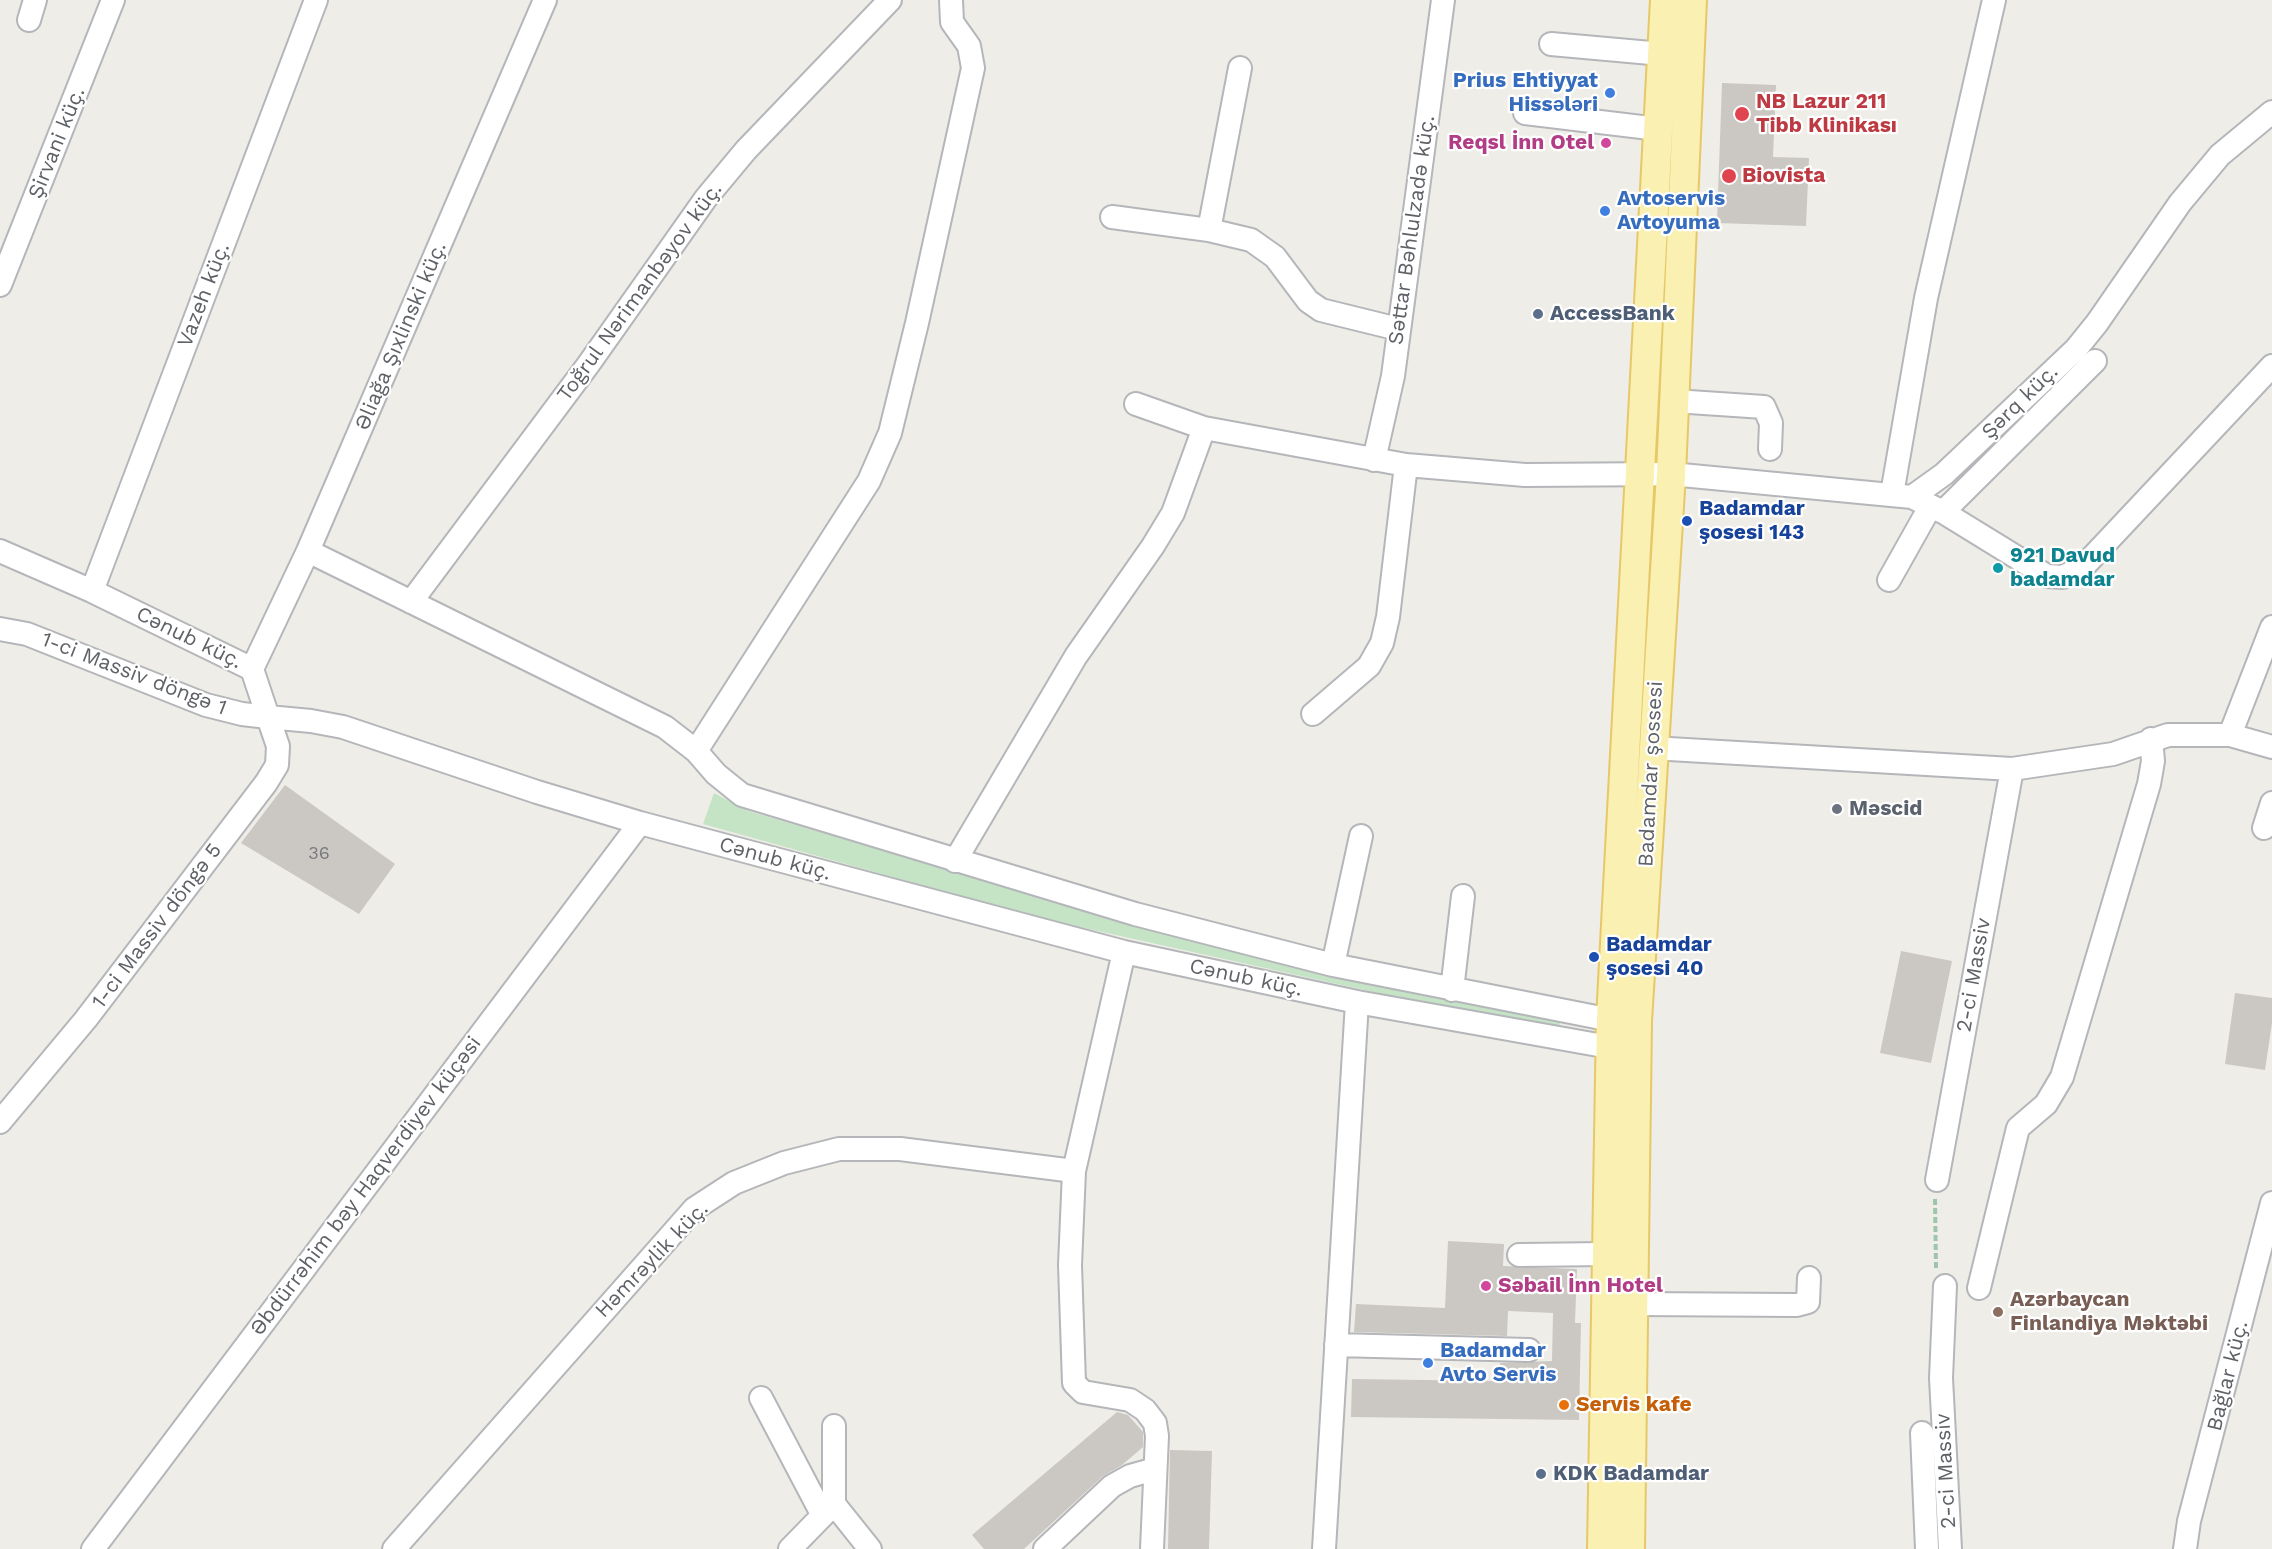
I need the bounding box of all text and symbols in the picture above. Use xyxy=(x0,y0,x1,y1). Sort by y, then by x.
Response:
place label: Prius Ehtiyyat Hissәlәri xyxy=(1453,68,1598,118)
street label: Şirvani küç. xyxy=(23,84,91,202)
marker: Prius Ehtiyyat Hissәlәri xyxy=(1603,86,1617,100)
place label: NB Lazur 211 Tibb Klinikası xyxy=(1756,89,1897,139)
marker: NB Lazur 211 Tibb Klinikası xyxy=(1733,105,1751,123)
street label: Səttar Bəhlulzadə küç. xyxy=(1383,114,1441,346)
place label: Reqsl İnn Otel xyxy=(1448,130,1594,156)
marker: Reqsl İnn Otel xyxy=(1599,136,1613,150)
place label: Biovista xyxy=(1742,163,1825,189)
marker: Biovista xyxy=(1720,167,1738,185)
street label: Toğrul Nərimanbəyov küç. xyxy=(552,178,728,406)
place label: Avtoservis Avtoyuma xyxy=(1617,186,1725,236)
marker: Avtoservis Avtoyuma xyxy=(1598,204,1612,218)
street label: Əliağa Şıxlinski küç. xyxy=(350,238,452,434)
street label: Vazeh küç. xyxy=(173,239,235,351)
place label: AccessBank xyxy=(1550,301,1675,327)
marker: AccessBank xyxy=(1531,307,1545,321)
street label: Şərq küç. xyxy=(1977,359,2063,445)
place label: Badamdar şosesi 143 xyxy=(1699,496,1805,546)
marker: Badamdar şosesi 143 xyxy=(1680,514,1694,528)
place label: 921 Davud badamdar xyxy=(2010,543,2115,593)
marker: 921 Davud badamdar xyxy=(1991,561,2005,575)
street label: Cənub küç. xyxy=(132,601,246,675)
street label: 1-ci Massiv döngə 1 xyxy=(38,627,230,721)
street label: Badamdar şossesi xyxy=(1634,680,1668,868)
place label: Məscid xyxy=(1849,796,1923,822)
marker: Məscid xyxy=(1830,802,1844,816)
street label: Cənub küç. xyxy=(716,832,834,886)
street label: 1-ci Massiv döngə 5 xyxy=(87,838,227,1014)
house number: 36 xyxy=(308,843,330,865)
street label: 2-ci Massiv xyxy=(1952,916,1996,1034)
place label: Badamdar şosesi 40 xyxy=(1606,932,1712,982)
marker: Badamdar şosesi 40 xyxy=(1587,950,1601,964)
street label: Cənub küç. xyxy=(1187,954,1305,1002)
street label: Əbdürrəhim bəy Haqverdiyev küçəsi xyxy=(245,1031,487,1341)
street label: Həmrəylik küç. xyxy=(590,1197,714,1323)
place label: Səbail İnn Hotel xyxy=(1498,1273,1663,1299)
marker: Səbail İnn Hotel xyxy=(1479,1279,1493,1293)
place label: Azərbaycan Finlandiya Məktəbi xyxy=(2010,1287,2208,1337)
marker: Azərbaycan Finlandiya Məktəbi xyxy=(1991,1305,2005,1319)
street label: Bağlar küç. xyxy=(2202,1318,2254,1434)
place label: Badamdar Avto Servis xyxy=(1440,1338,1557,1388)
marker: Badamdar Avto Servis xyxy=(1421,1356,1435,1370)
place label: Servis kafe xyxy=(1576,1392,1692,1418)
marker: Servis kafe xyxy=(1557,1398,1571,1412)
street label: 2-ci Massiv xyxy=(1930,1413,1962,1529)
place label: KDK Badamdar xyxy=(1553,1461,1709,1487)
marker: KDK Badamdar xyxy=(1534,1467,1548,1481)

